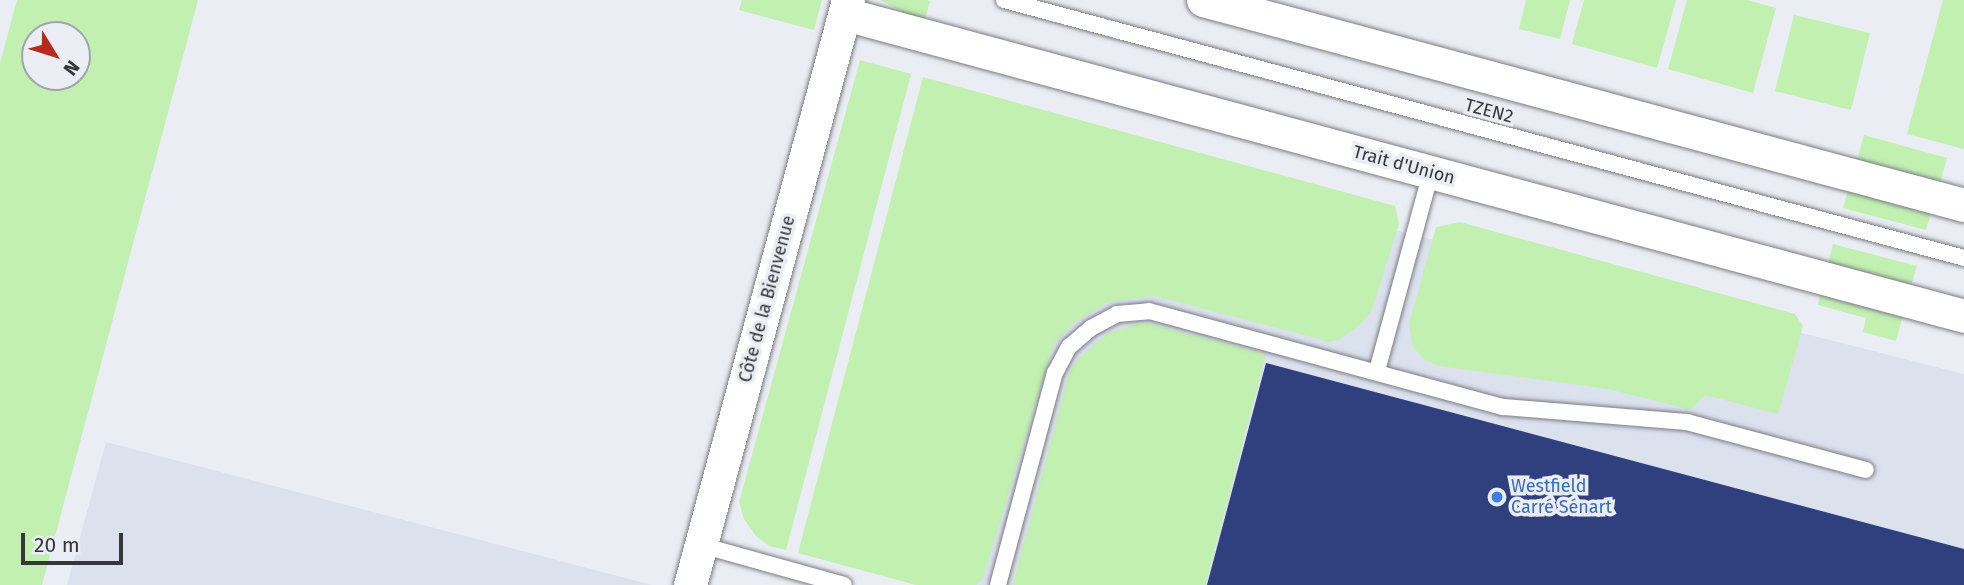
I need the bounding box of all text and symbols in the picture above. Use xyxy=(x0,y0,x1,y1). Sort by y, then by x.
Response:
north arrow xyxy=(21,21,91,91)
text: N xyxy=(58,56,84,80)
street label: TZEN2 xyxy=(1462,94,1516,128)
street label: Trait d'Union xyxy=(1351,141,1457,189)
street label: Côte de la Bienvenue xyxy=(734,213,800,385)
place label: Westfield Carré Sénart xyxy=(1511,476,1612,518)
marker: Westfield Carré Sénart xyxy=(1489,489,1505,505)
scale bar xyxy=(24,518,126,562)
text: 20 m xyxy=(34,532,80,558)

